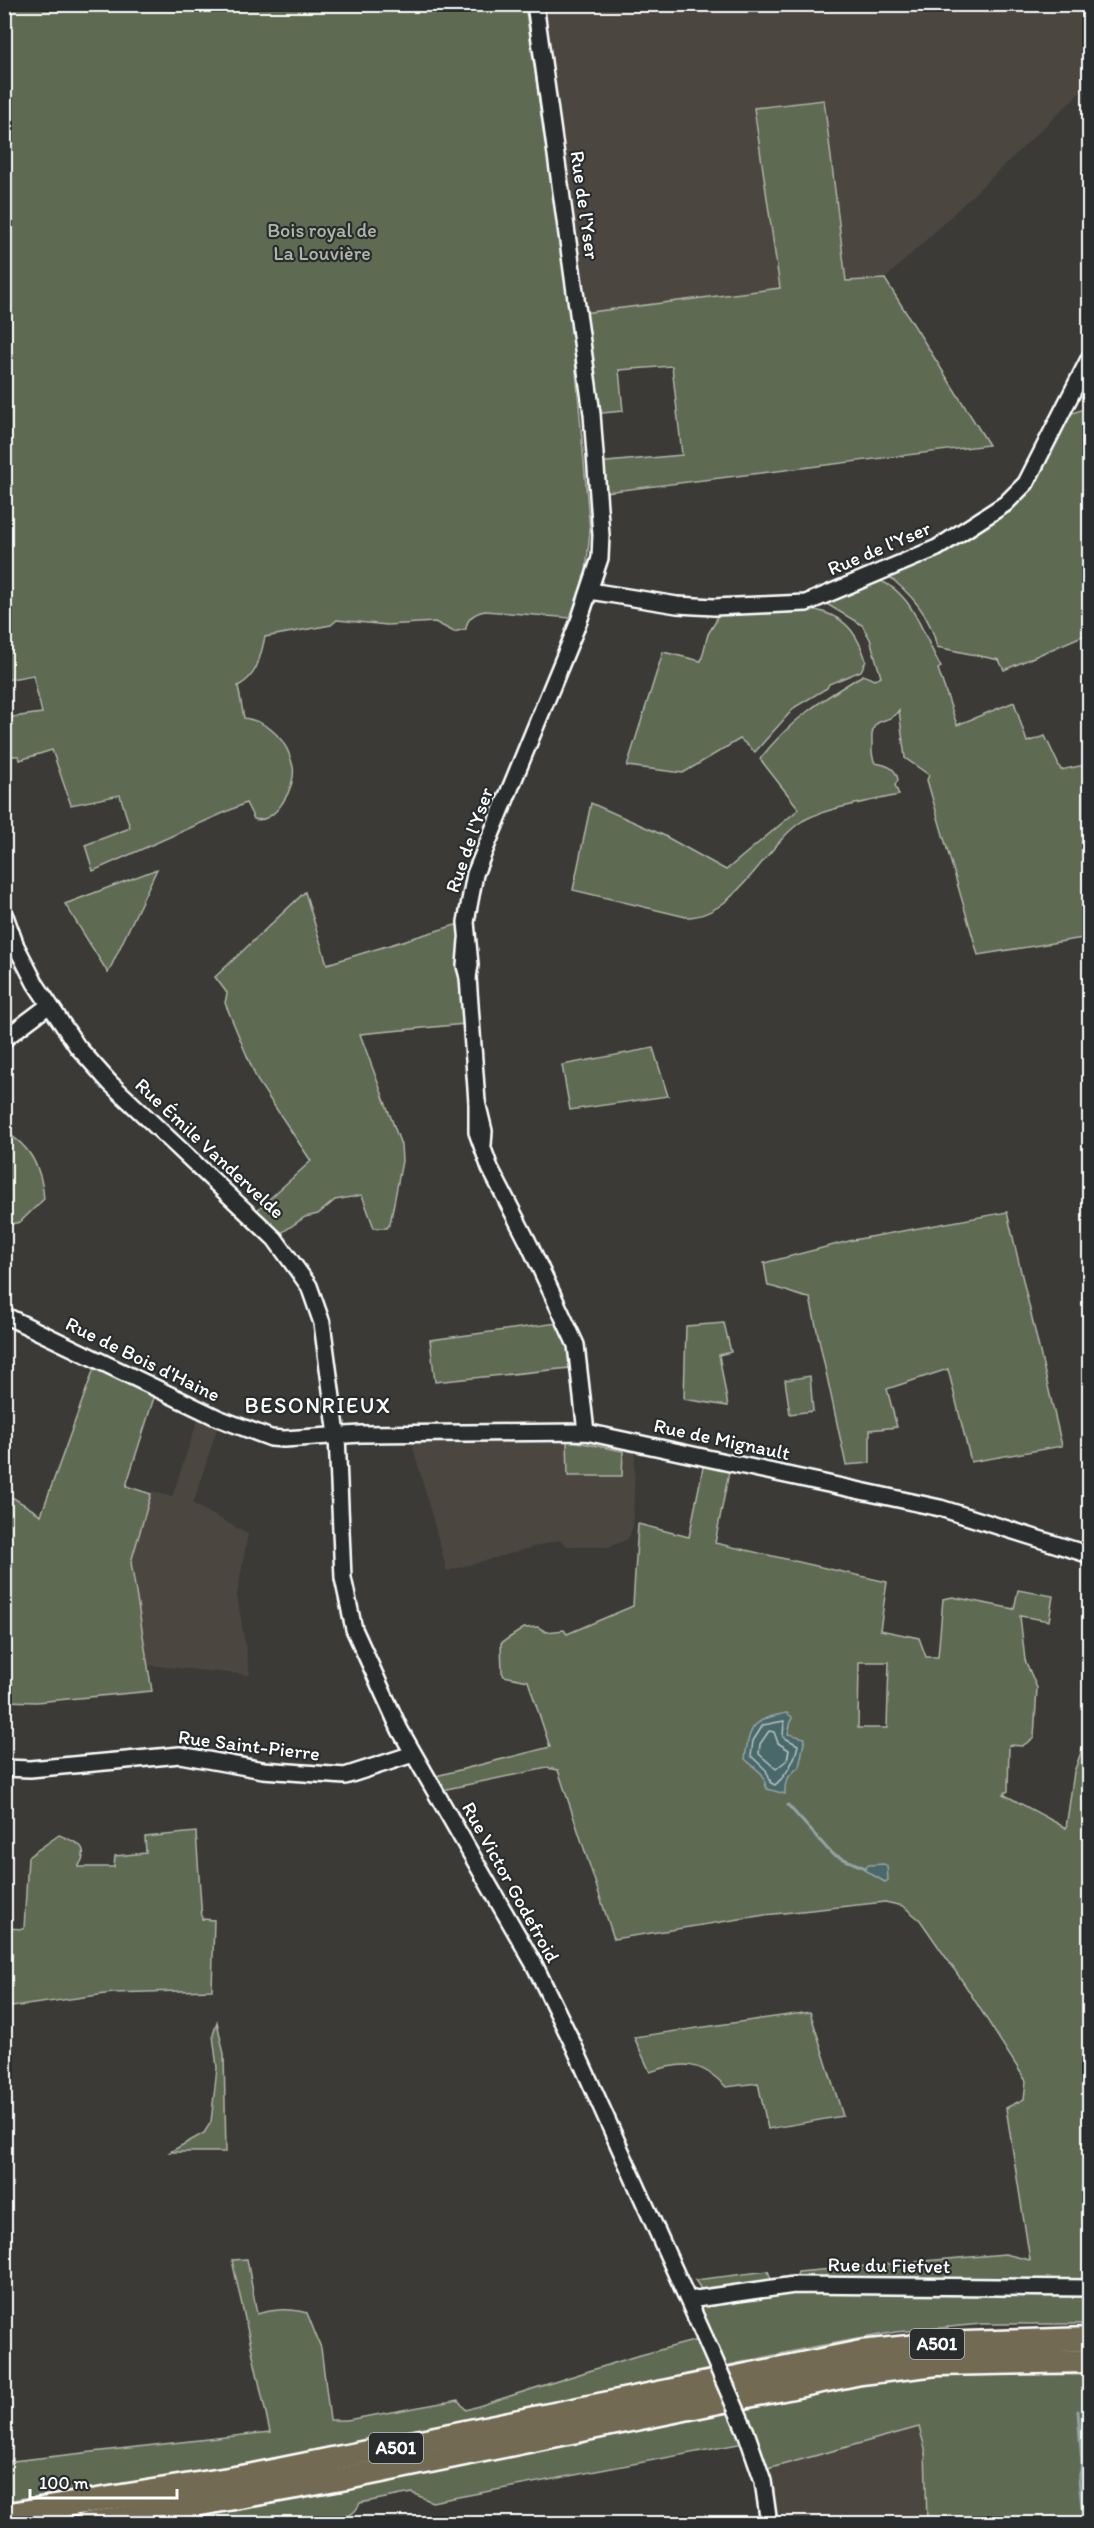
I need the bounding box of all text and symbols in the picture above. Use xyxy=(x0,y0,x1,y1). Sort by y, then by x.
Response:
street label: Rue de l'Yser xyxy=(565,149,605,261)
park label: Bois royal de La Louvière xyxy=(267,218,377,265)
street label: Rue de l'Yser xyxy=(824,516,934,580)
street label: Rue de l'Yser xyxy=(440,784,498,896)
street label: Rue Émile Vandervelde xyxy=(130,1073,290,1223)
street label: Rue de Bois d'Haine xyxy=(62,1311,224,1407)
district label: BESONRIEUX xyxy=(245,1392,391,1419)
street label: Rue de Mignault xyxy=(652,1413,793,1465)
street label: Rue Saint-Pierre xyxy=(177,1724,321,1766)
street label: Rue Victor Godefroid xyxy=(457,1797,565,1967)
street label: Rue du Fiefvet xyxy=(827,2252,951,2278)
road number: A501 xyxy=(910,2329,964,2359)
road number: A501 xyxy=(369,2433,423,2463)
scale bar xyxy=(30,2462,177,2500)
text: 100 m xyxy=(39,2472,89,2494)

